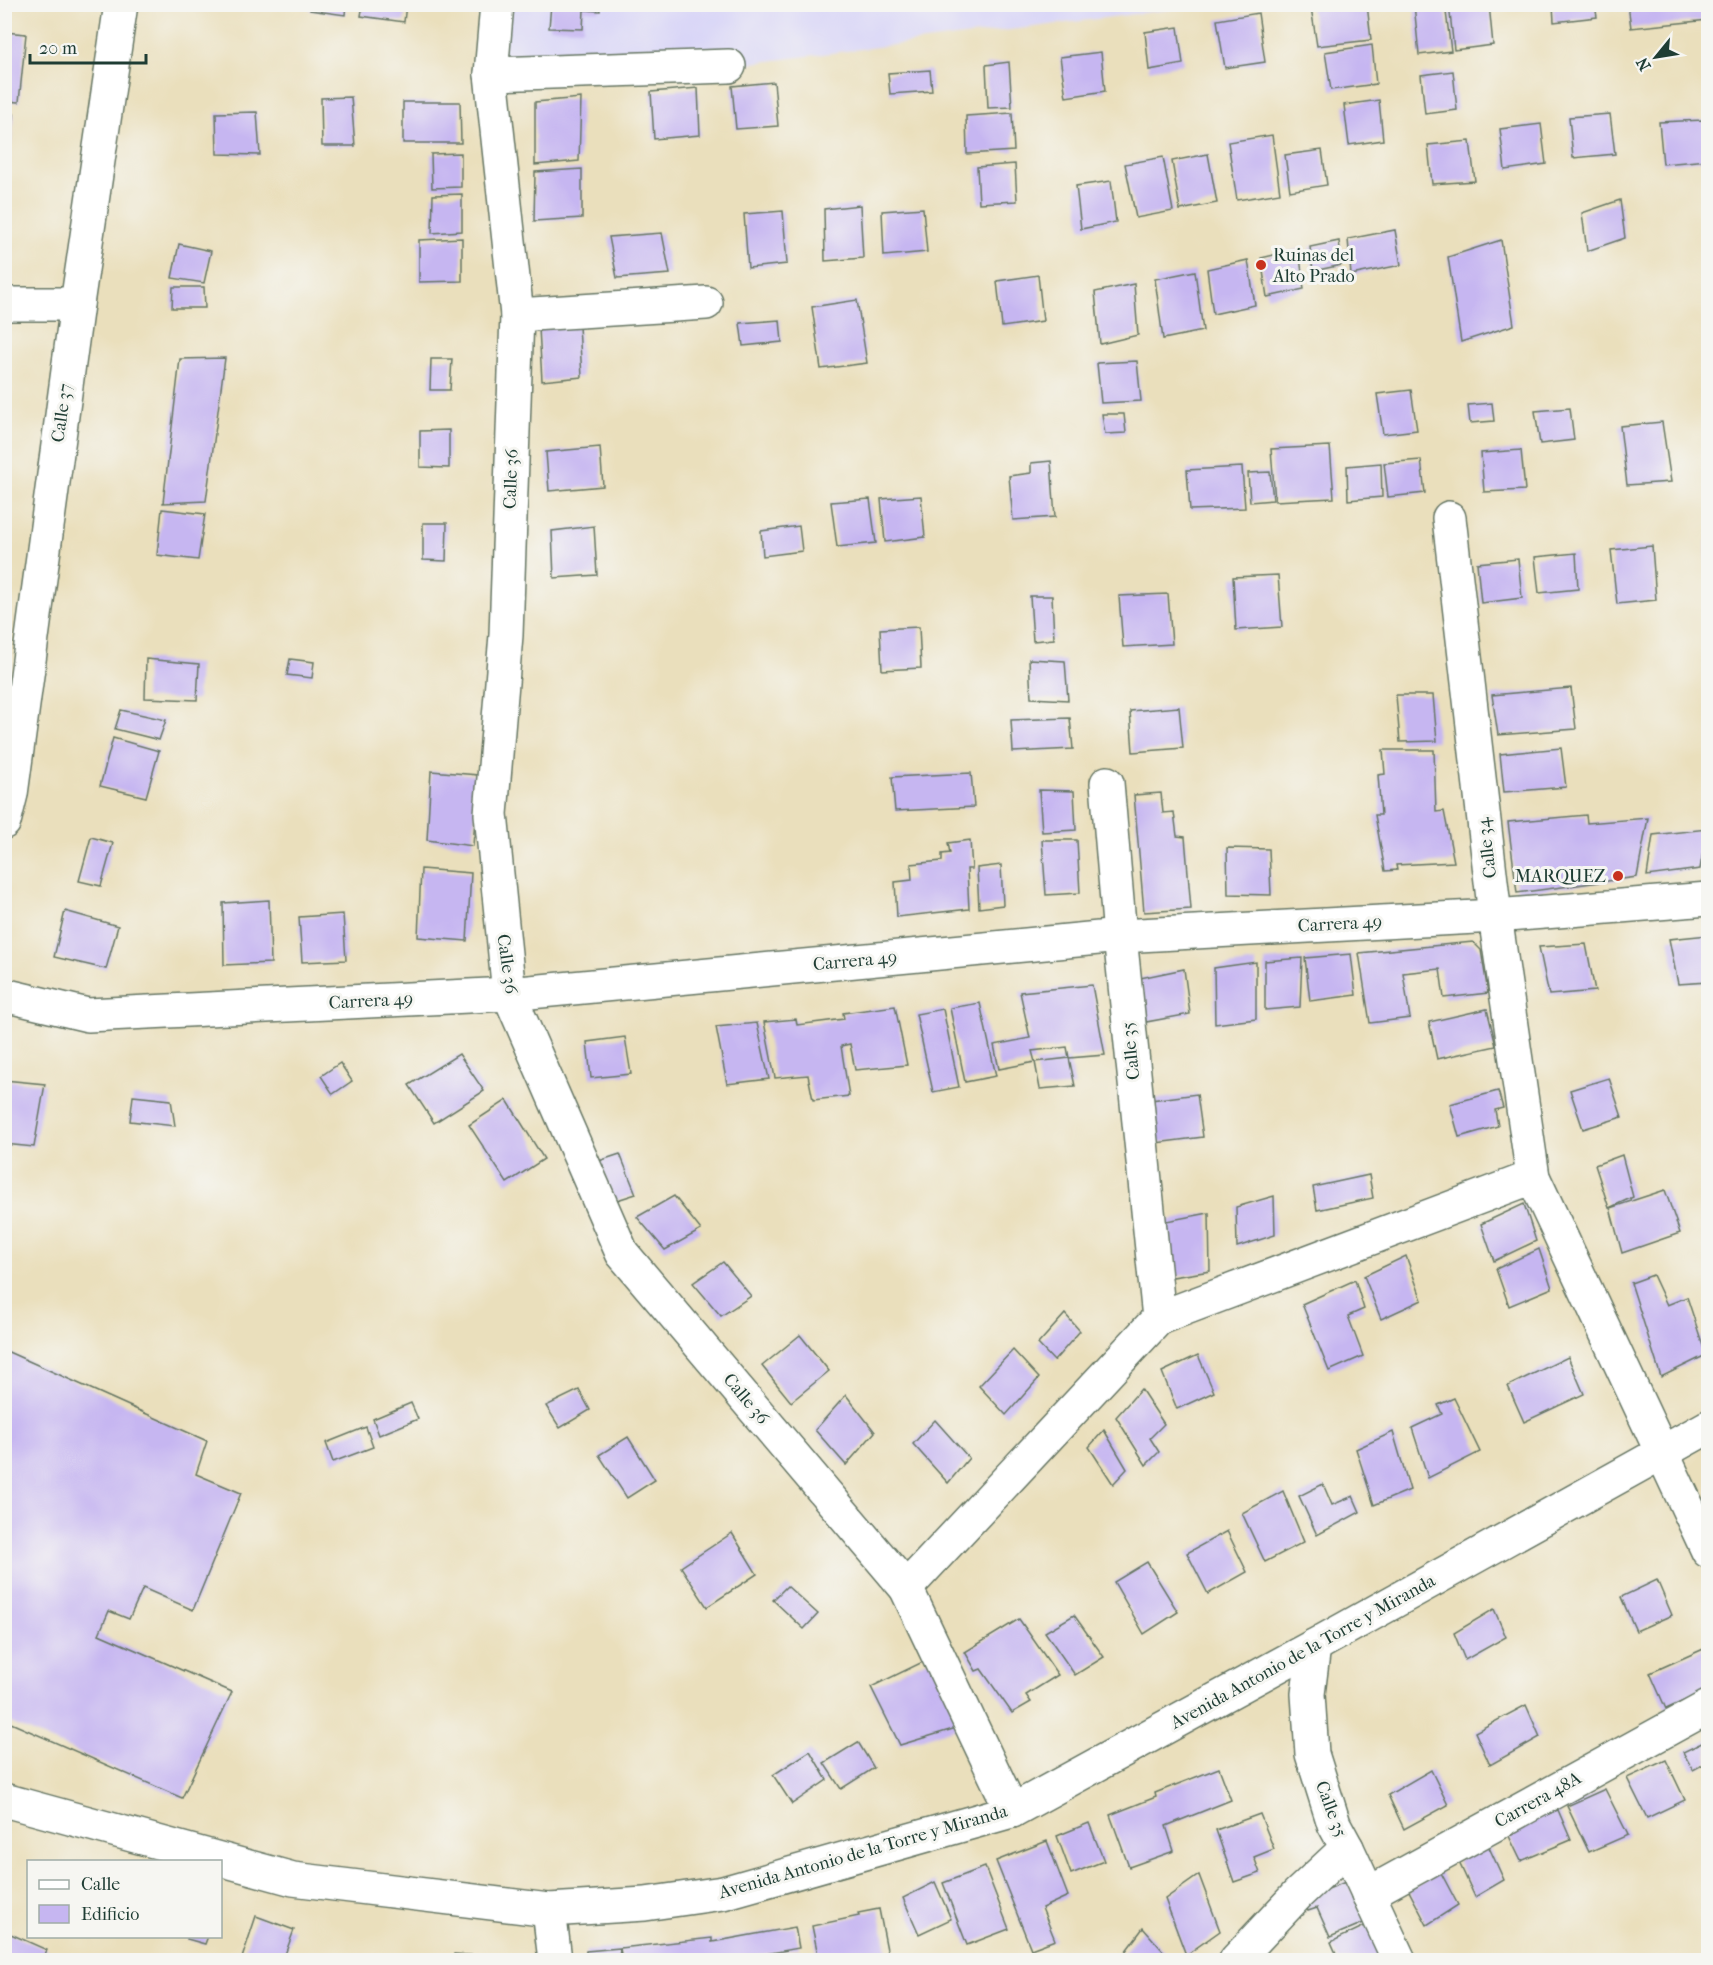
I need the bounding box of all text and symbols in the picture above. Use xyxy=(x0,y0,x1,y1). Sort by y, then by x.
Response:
scale bar xyxy=(30,27,146,65)
north arrow xyxy=(1626,27,1686,87)
text: 20 m xyxy=(39,38,77,59)
text: N xyxy=(1632,53,1655,74)
place label: Ruinas del Alto Prado xyxy=(1272,245,1355,287)
marker: Ruinas del Alto Prado xyxy=(1254,258,1268,272)
street label: Calle 37 xyxy=(47,382,77,444)
street label: Calle 36 xyxy=(499,448,523,509)
street label: Calle 34 xyxy=(1473,816,1501,880)
place label: MARQUEZ xyxy=(1515,866,1606,887)
marker: MARQUEZ xyxy=(1611,869,1625,883)
street label: Carrera 49 xyxy=(1297,911,1383,937)
street label: Calle 36 xyxy=(492,933,522,995)
street label: Carrera 49 xyxy=(812,947,898,975)
street label: Carrera 49 xyxy=(328,988,414,1014)
street label: Calle 35 xyxy=(1117,1021,1144,1081)
street label: Calle 36 xyxy=(719,1369,774,1429)
street label: Avenida Antonio de la Torre y Miranda xyxy=(1166,1570,1440,1734)
street label: Carrera 48A xyxy=(1491,1767,1585,1832)
street label: Calle 35 xyxy=(1311,1778,1351,1840)
street label: Avenida Antonio de la Torre y Miranda xyxy=(715,1800,1010,1904)
legend xyxy=(27,1860,222,1938)
text: Calle xyxy=(81,1874,120,1895)
text: Edificio xyxy=(81,1904,139,1925)

